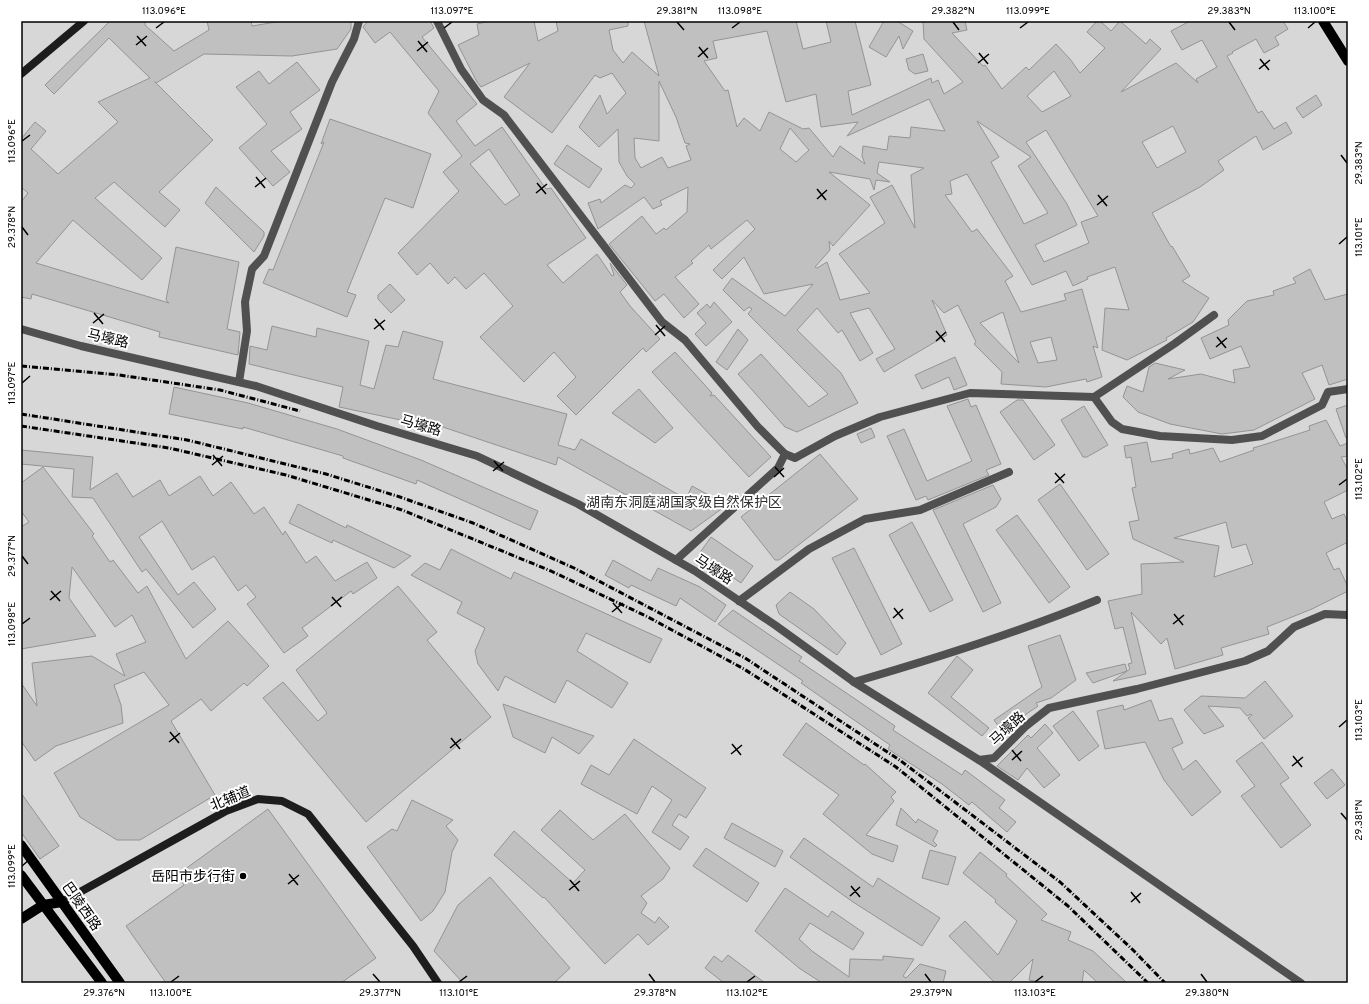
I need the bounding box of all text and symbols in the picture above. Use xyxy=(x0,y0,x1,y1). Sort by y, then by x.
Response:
text: 113.096°E xyxy=(142,5,186,18)
text: 113.097°E xyxy=(430,5,474,18)
text: 29.381°N xyxy=(656,5,698,18)
text: 113.098°E xyxy=(718,5,762,18)
text: 29.382°N xyxy=(931,5,975,18)
text: 113.099°E xyxy=(1006,5,1050,18)
text: 29.383°N xyxy=(1207,5,1251,18)
text: 113.100°E xyxy=(1294,5,1336,18)
text: 113.096°E xyxy=(6,119,19,163)
text: 29.383°N xyxy=(1353,141,1366,185)
text: 29.378°N xyxy=(6,206,19,248)
text: 113.101°E xyxy=(1353,217,1366,257)
street label: 马壕路 xyxy=(85,325,130,352)
text: 113.097°E xyxy=(6,361,19,405)
street label: 马壕路 xyxy=(398,412,443,440)
text: 113.102°E xyxy=(1353,458,1366,500)
park label: 湖南东洞庭湖国家级自然保护区 xyxy=(586,494,782,512)
text: 29.377°N xyxy=(6,535,19,577)
street label: 马壕路 xyxy=(691,551,736,589)
text: 113.098°E xyxy=(6,602,19,646)
text: 113.103°E xyxy=(1353,699,1366,741)
street label: 马壕路 xyxy=(986,708,1029,750)
street label: 北辅道 xyxy=(208,783,253,815)
text: 29.381°N xyxy=(1353,799,1366,841)
text: 113.099°E xyxy=(6,844,19,888)
place label: 岳阳市步行街 xyxy=(151,869,235,886)
marker: 岳阳市步行街 xyxy=(238,871,248,881)
street label: 巴陵西路 xyxy=(58,879,104,935)
text: 29.376°N xyxy=(83,987,125,1000)
text: 113.100°E xyxy=(150,987,192,1000)
text: 29.377°N xyxy=(359,987,401,1000)
text: 113.101°E xyxy=(439,987,479,1000)
text: 29.378°N xyxy=(634,987,676,1000)
text: 113.102°E xyxy=(726,987,768,1000)
text: 29.379°N xyxy=(910,987,952,1000)
text: 113.103°E xyxy=(1014,987,1056,1000)
text: 29.380°N xyxy=(1185,987,1229,1000)

